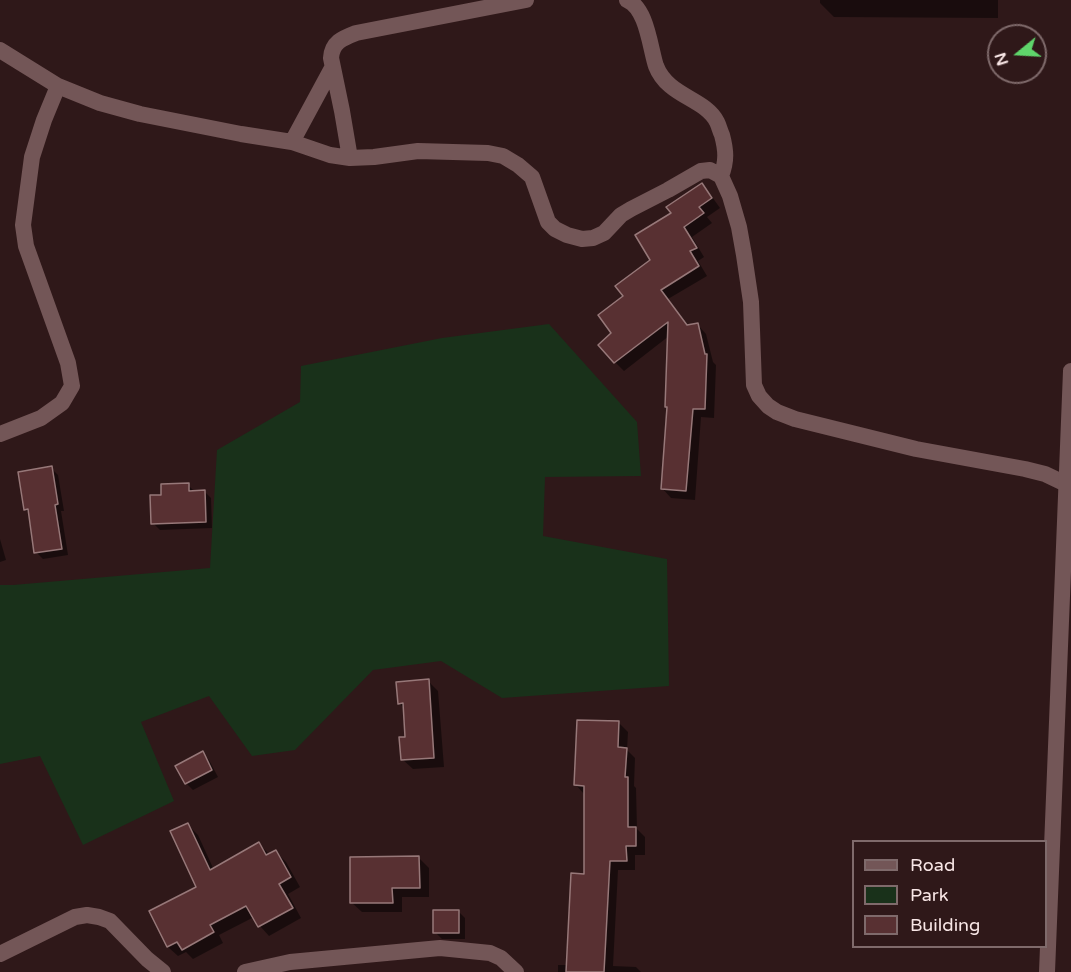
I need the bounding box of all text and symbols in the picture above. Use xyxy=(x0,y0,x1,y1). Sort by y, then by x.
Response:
north arrow xyxy=(987,24,1047,84)
text: N xyxy=(990,50,1013,68)
legend xyxy=(852,840,1047,948)
text: Road xyxy=(910,854,955,876)
text: Park xyxy=(910,884,948,906)
text: Building xyxy=(910,914,980,936)

